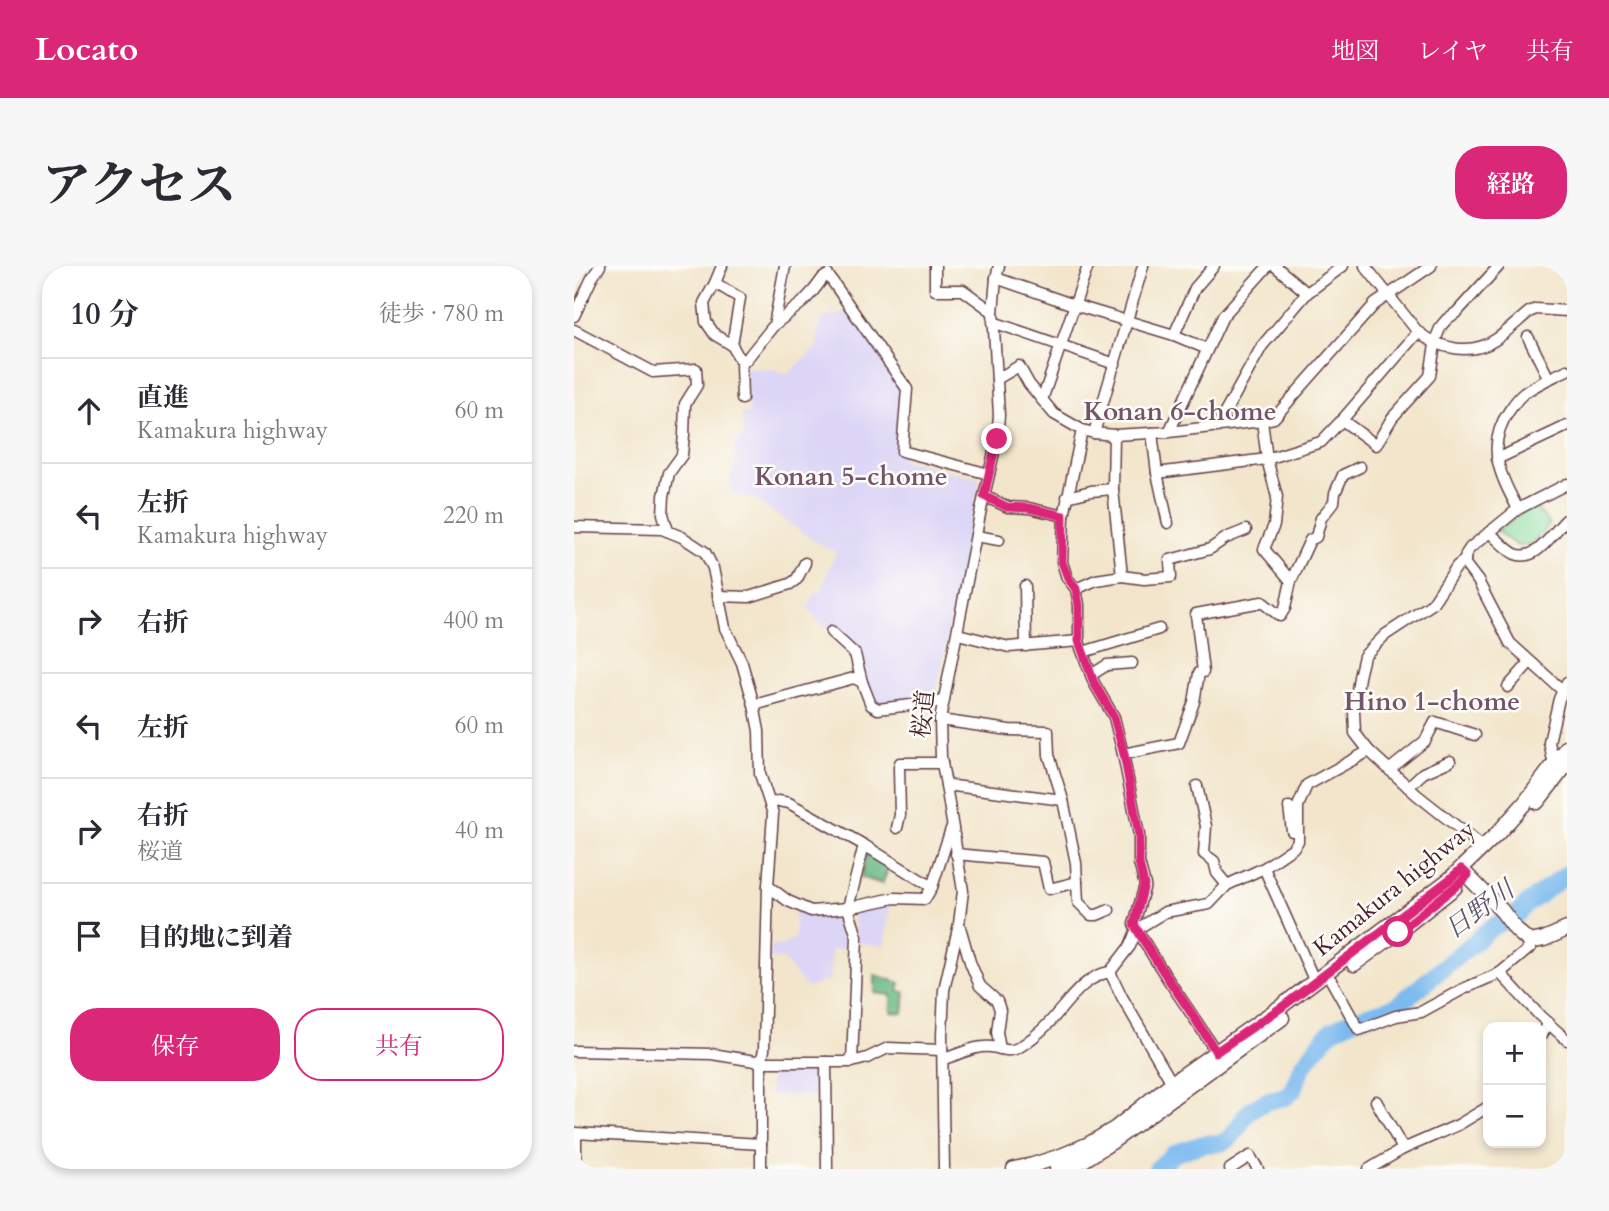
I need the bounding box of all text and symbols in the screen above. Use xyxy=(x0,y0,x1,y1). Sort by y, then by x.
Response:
text: Locato xyxy=(35,27,138,72)
text: 地図 xyxy=(1331,35,1379,68)
text: レイヤ xyxy=(1417,35,1488,68)
text: 共有 xyxy=(1526,35,1574,68)
button: 経路 xyxy=(1455,146,1567,219)
text: アクセス xyxy=(42,152,237,219)
text: 10 分 xyxy=(70,294,139,335)
text: 徒歩 · 780 m xyxy=(379,298,504,329)
text: 直進 xyxy=(137,380,189,415)
icon: ahead xyxy=(70,392,108,430)
district label: Konan 6-chome xyxy=(1083,394,1277,429)
text: 60 m xyxy=(455,395,504,426)
text: Kamakura highway xyxy=(137,415,328,446)
route end xyxy=(981,423,1012,454)
district label: Konan 5-chome xyxy=(754,459,948,494)
text: 左折 xyxy=(137,485,189,520)
icon: left xyxy=(70,497,108,535)
text: 220 m xyxy=(443,500,504,531)
text: Kamakura highway xyxy=(137,520,328,551)
icon: right xyxy=(70,602,108,640)
text: 右折 xyxy=(137,605,189,640)
text: 400 m xyxy=(443,605,504,636)
district label: Hino 1-chome xyxy=(1344,684,1520,719)
street label: 桜道 xyxy=(905,688,942,740)
icon: left xyxy=(70,707,108,745)
text: 左折 xyxy=(137,710,189,745)
text: 60 m xyxy=(455,710,504,741)
text: 右折 xyxy=(137,798,189,833)
icon: right xyxy=(70,812,108,850)
street label: Kamakura highway xyxy=(1306,813,1482,964)
text: 40 m xyxy=(455,815,504,846)
text: 桜道 xyxy=(137,836,183,867)
water label: 日野川 xyxy=(1437,871,1524,946)
route start xyxy=(1382,916,1413,947)
icon: arrive xyxy=(70,917,108,955)
text: 目的地に到着 xyxy=(137,920,293,955)
button: 保存 xyxy=(70,1008,280,1081)
button: 共有 xyxy=(294,1008,504,1081)
map controls xyxy=(1483,1022,1546,1148)
button: + xyxy=(1483,1022,1546,1085)
button: − xyxy=(1483,1085,1546,1148)

